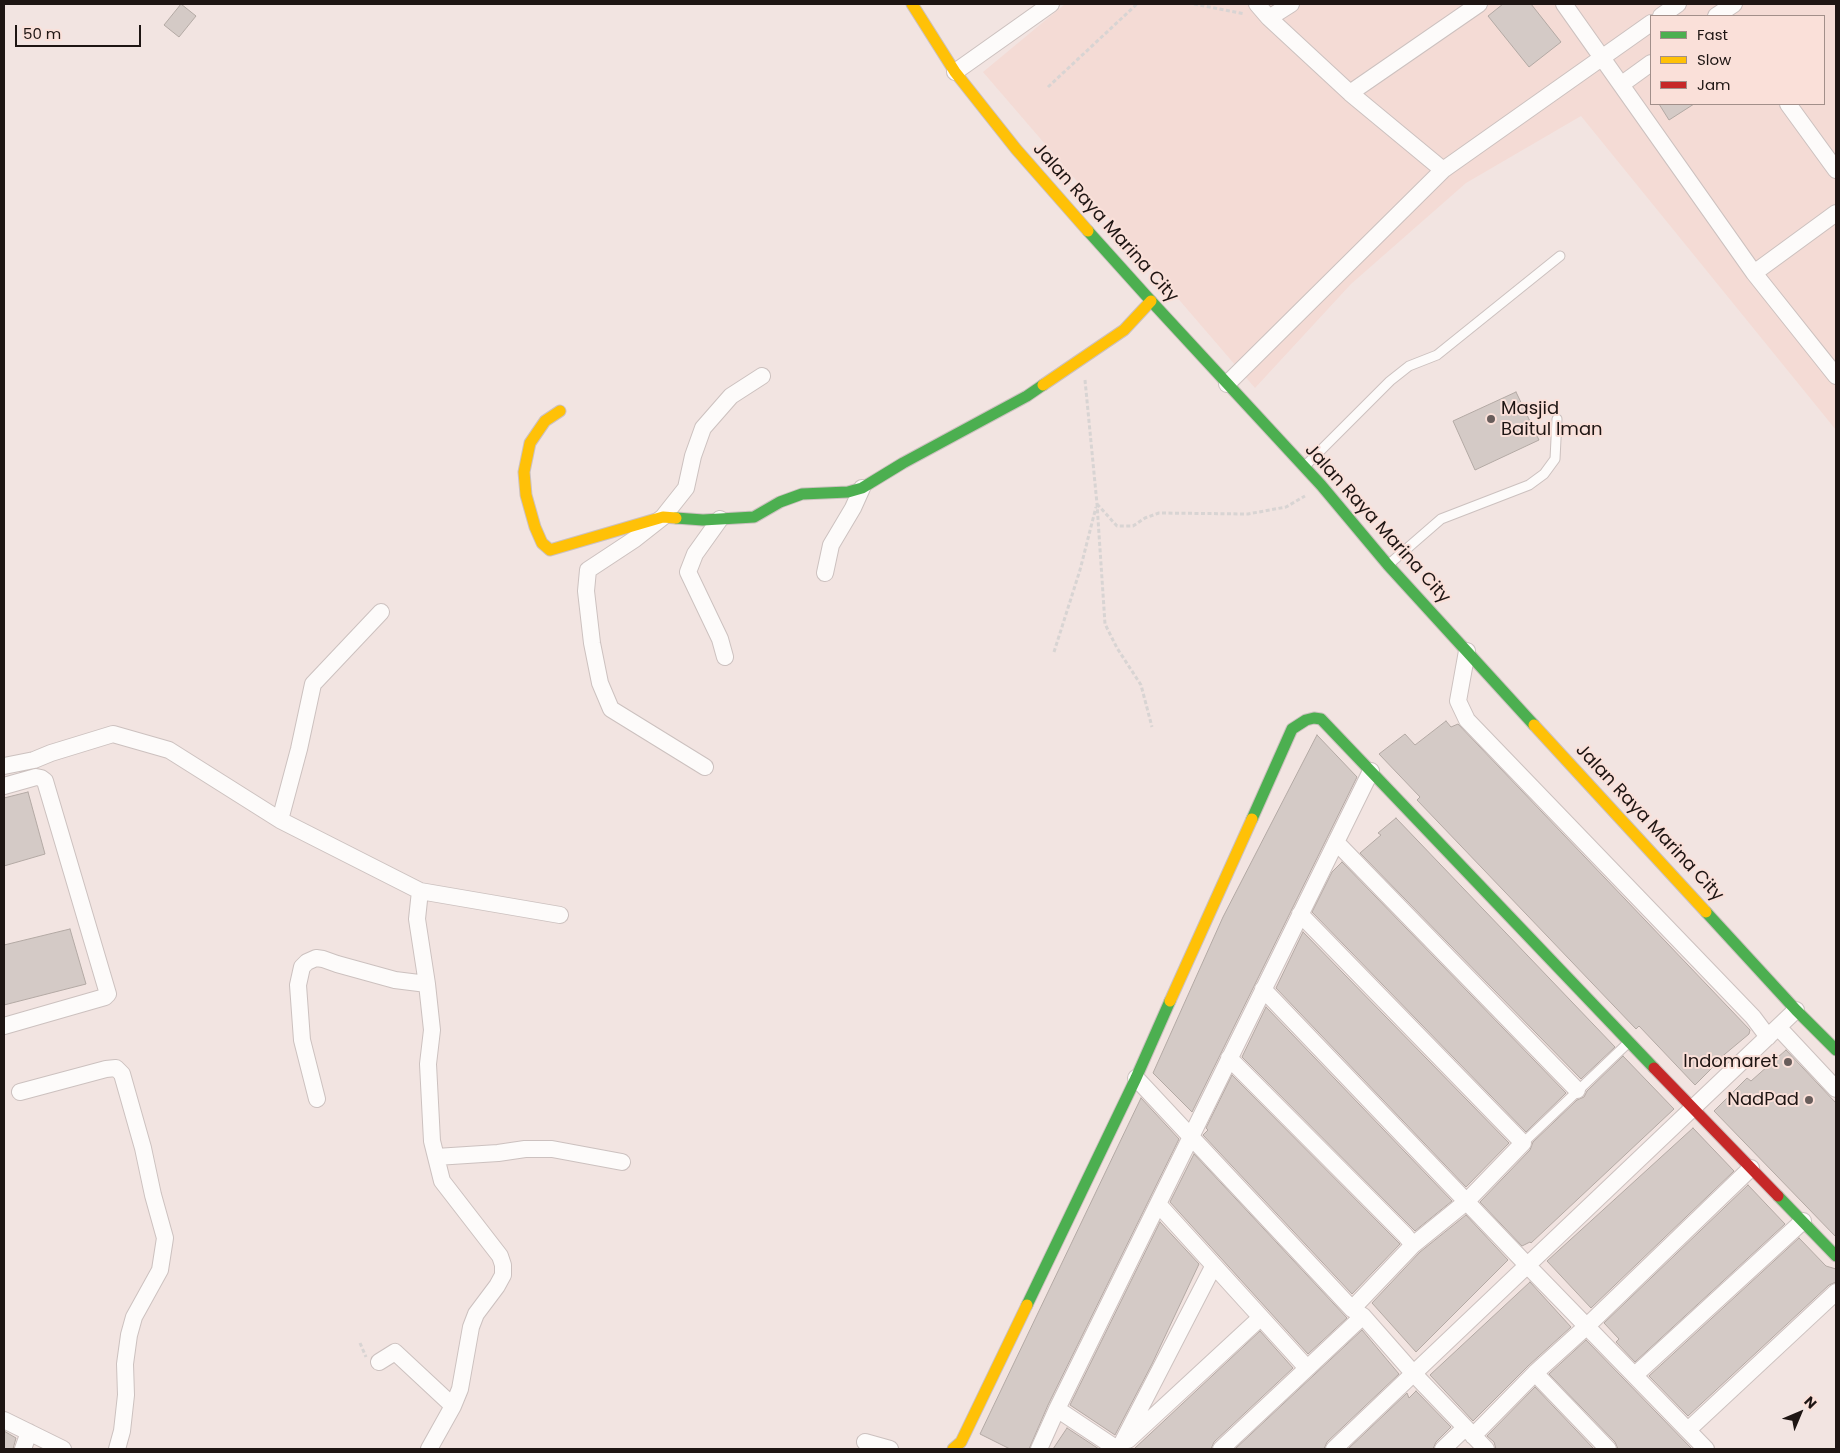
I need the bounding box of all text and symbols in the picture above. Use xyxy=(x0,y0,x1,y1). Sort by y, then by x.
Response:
scale bar xyxy=(18,15,144,47)
legend xyxy=(1650,15,1825,105)
text: 50 m xyxy=(23,23,61,44)
text: Fast xyxy=(1697,24,1728,45)
text: Slow xyxy=(1697,49,1731,70)
text: Jam xyxy=(1697,74,1731,95)
street label: Jalan Raya Marina City xyxy=(1028,139,1182,307)
place label: Masjid Baitul Iman xyxy=(1501,398,1603,440)
marker: Masjid Baitul Iman xyxy=(1485,413,1497,425)
street label: Jalan Raya Marina City xyxy=(1300,440,1454,608)
street label: Jalan Raya Marina City xyxy=(1570,740,1728,906)
place label: Indomaret xyxy=(1683,1051,1778,1073)
marker: Indomaret xyxy=(1782,1056,1794,1068)
place label: NadPad xyxy=(1727,1089,1799,1111)
marker: NadPad xyxy=(1803,1094,1815,1106)
north arrow xyxy=(1775,1388,1825,1438)
text: N xyxy=(1800,1392,1821,1413)

